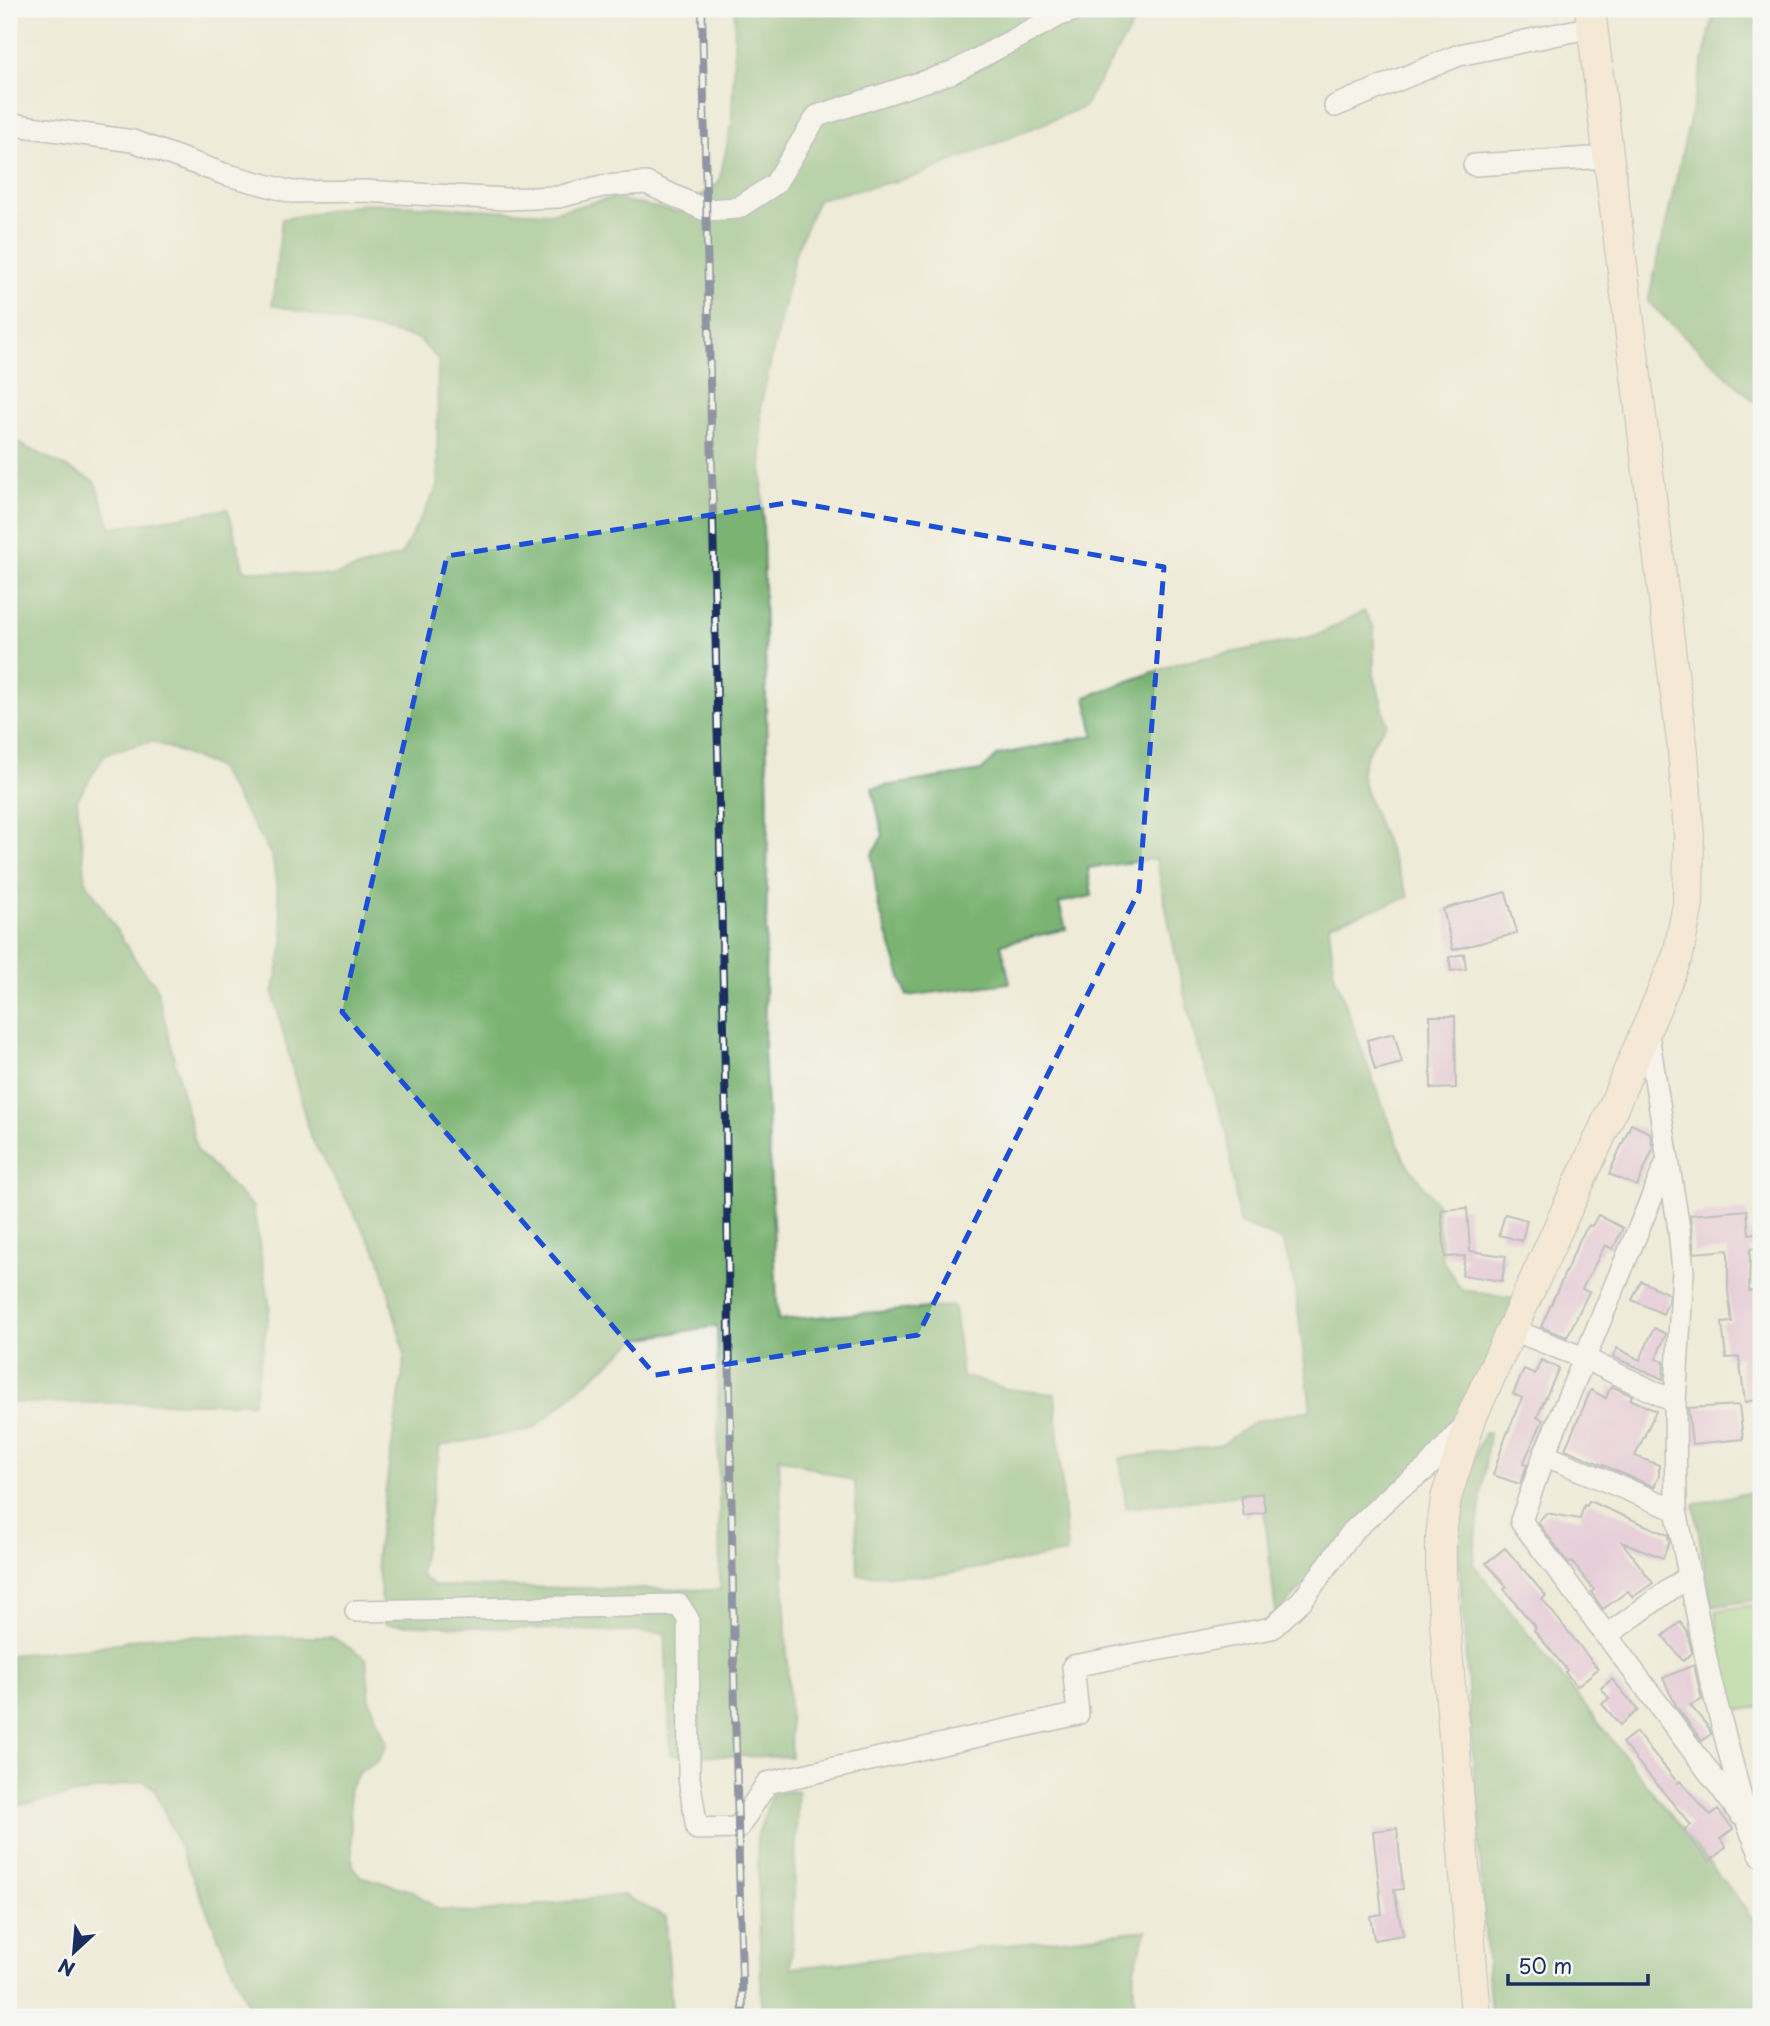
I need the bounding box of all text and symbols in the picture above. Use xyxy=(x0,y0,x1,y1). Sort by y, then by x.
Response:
north arrow xyxy=(38,1918,108,1988)
scale bar xyxy=(1508,1942,1648,1986)
text: 50 m xyxy=(1518,1949,1572,1981)
text: N xyxy=(53,1952,79,1984)

